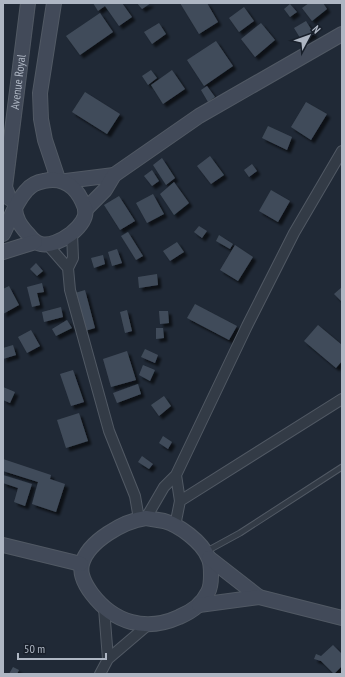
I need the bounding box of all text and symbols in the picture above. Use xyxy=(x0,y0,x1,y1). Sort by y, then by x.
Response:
north arrow xyxy=(289,16,329,56)
text: N xyxy=(309,23,324,36)
street label: Avenue Royal xyxy=(7,53,29,110)
scale bar xyxy=(18,635,106,661)
text: 50 m xyxy=(24,641,45,656)

